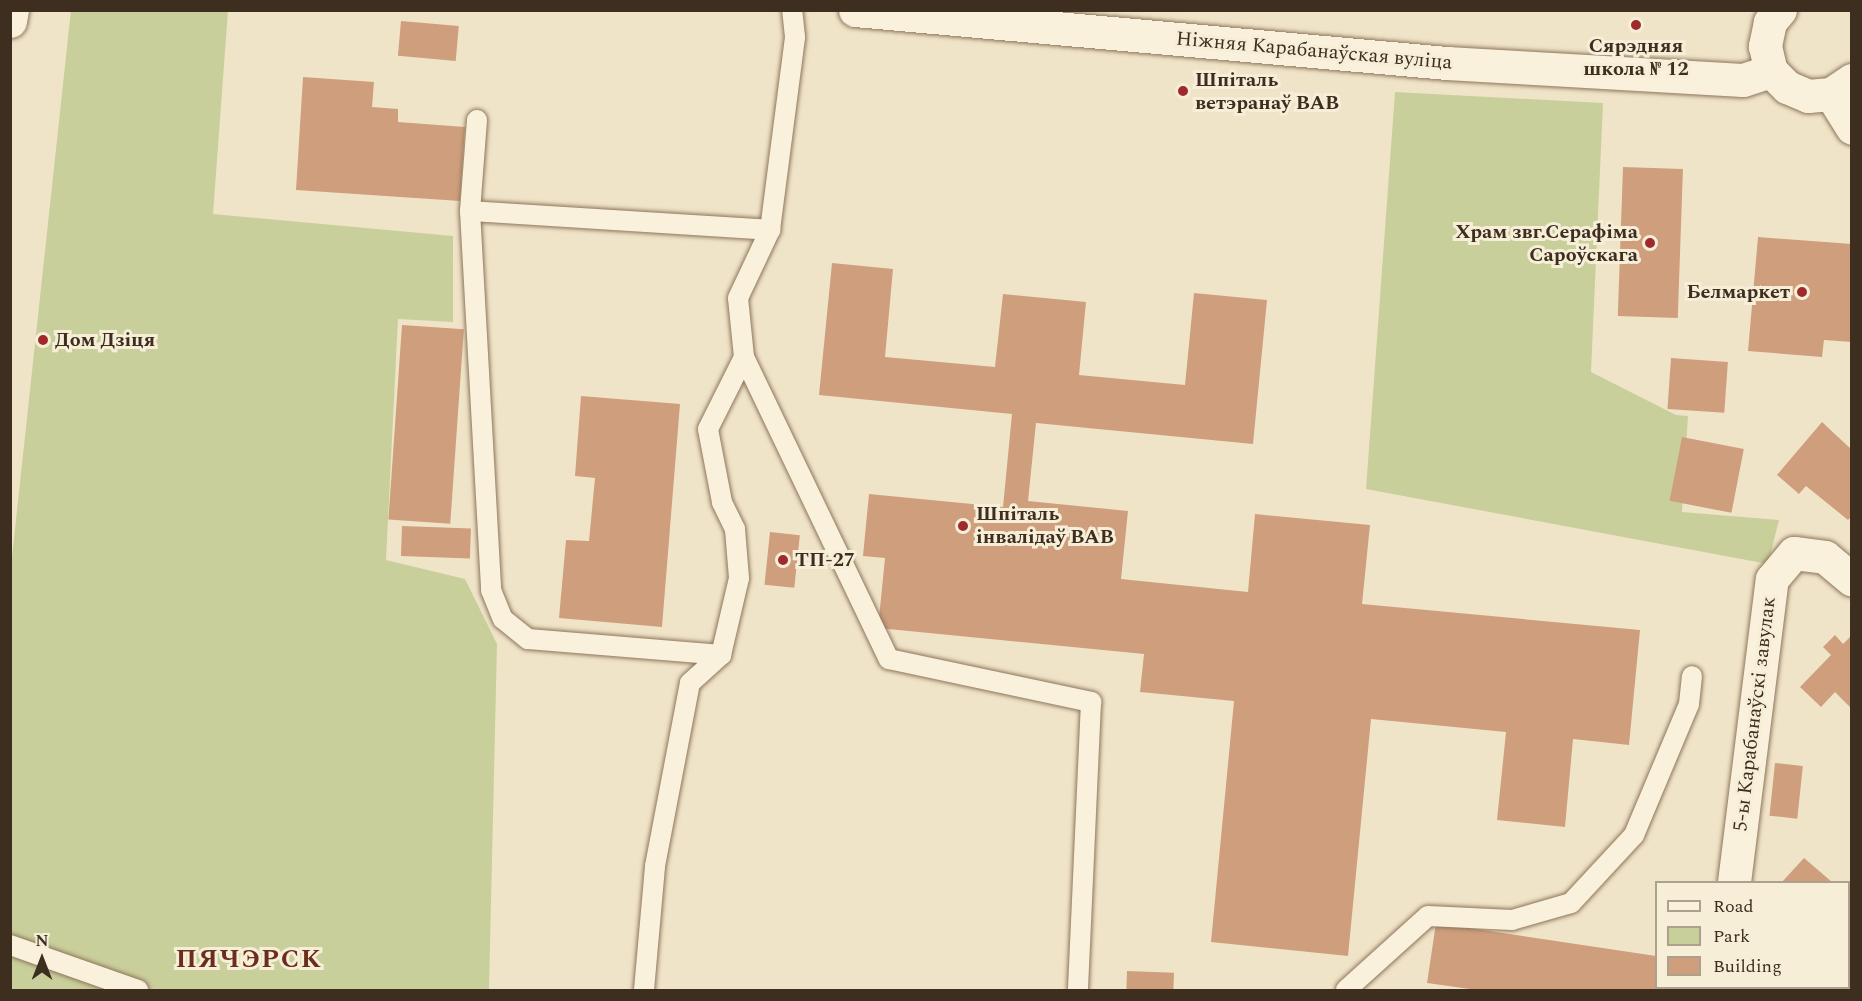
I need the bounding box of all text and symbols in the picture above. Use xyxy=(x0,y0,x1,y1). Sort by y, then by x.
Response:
marker: Сярэдняя школа № 12 xyxy=(1629,18,1643,32)
street label: Ніжняя Карабанаўская вуліца xyxy=(1175,27,1453,75)
place label: Сярэдняя школа № 12 xyxy=(1583,35,1689,82)
place label: Шпіталь ветэранаў ВАВ xyxy=(1195,68,1339,115)
marker: Шпіталь ветэранаў ВАВ xyxy=(1176,84,1190,98)
place label: Храм звг.Серафіма Сароўскага xyxy=(1455,220,1638,267)
marker: Храм звг.Серафіма Сароўскага xyxy=(1643,236,1657,250)
place label: Белмаркет xyxy=(1686,280,1790,304)
marker: Белмаркет xyxy=(1795,285,1809,299)
place label: Дом Дзіця xyxy=(55,328,155,352)
marker: Дом Дзіця xyxy=(36,333,50,347)
place label: Шпіталь інвалідаў ВАВ xyxy=(976,502,1114,549)
marker: Шпіталь інвалідаў ВАВ xyxy=(954,517,972,535)
place label: ТП-27 xyxy=(795,548,855,572)
marker: ТП-27 xyxy=(776,553,790,567)
street label: 5-ы Карабанаўскі завулак xyxy=(1729,595,1781,833)
legend xyxy=(1655,881,1850,989)
text: Road xyxy=(1713,893,1754,920)
text: Park xyxy=(1713,923,1750,950)
north arrow xyxy=(12,929,72,989)
text: N xyxy=(35,929,49,953)
district label: ПЯЧЭРСК xyxy=(176,944,322,976)
text: Building xyxy=(1713,953,1782,980)

